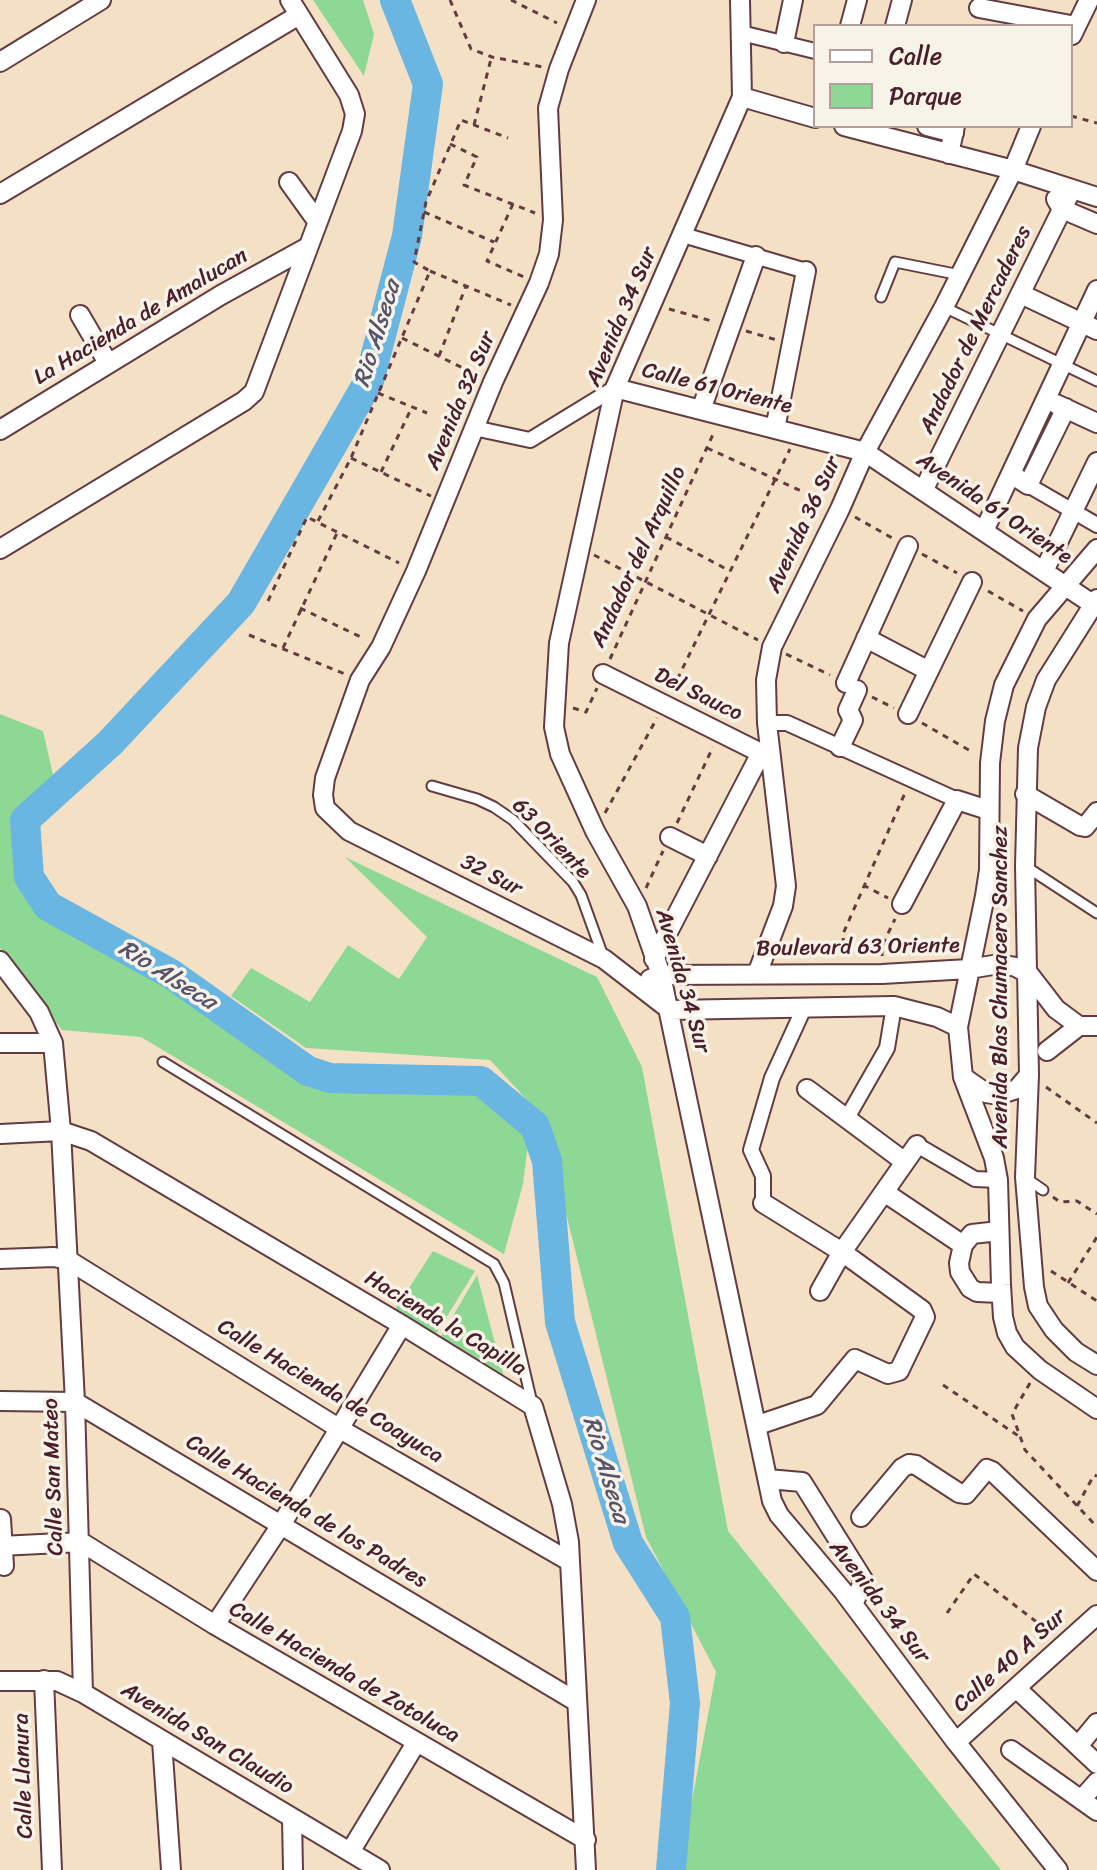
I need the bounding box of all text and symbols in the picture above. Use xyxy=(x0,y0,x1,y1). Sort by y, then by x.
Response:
legend xyxy=(813,24,1073,128)
text: Calle xyxy=(889,35,942,77)
text: Parque xyxy=(889,75,962,117)
street label: Andador de Mercaderes xyxy=(914,222,1038,438)
street label: La Hacienda de Amalucan xyxy=(29,243,253,391)
street label: Avenida 34 Sur xyxy=(581,244,663,390)
water label: Rio Alseca xyxy=(348,277,408,391)
street label: Avenida 32 Sur xyxy=(420,328,502,474)
street label: Calle 61 Oriente xyxy=(639,358,795,420)
street label: Avenida 61 Oriente xyxy=(911,447,1077,571)
street label: Avenida 36 Sur xyxy=(761,453,847,597)
street label: Andador del Arquillo xyxy=(585,462,693,652)
street label: Del Sauco xyxy=(650,662,746,728)
street label: 63 Oriente xyxy=(506,793,596,885)
street label: Avenida Blas Chumacero Sanchez xyxy=(988,826,1014,1148)
street label: 32 Sur xyxy=(456,849,526,903)
street label: Avenida 34 Sur xyxy=(649,906,715,1056)
street label: Boulevard 63 Oriente xyxy=(756,933,960,963)
water label: Rio Alseca xyxy=(113,935,221,1017)
street label: Hacienda la Capilla xyxy=(360,1265,530,1383)
street label: Calle Hacienda de Coayuca xyxy=(212,1314,448,1470)
street label: Calle San Mateo xyxy=(38,1398,70,1556)
water label: Rio Alseca xyxy=(575,1413,635,1527)
street label: Calle Hacienda de los Padres xyxy=(181,1430,431,1594)
street label: Avenida 34 Sur xyxy=(823,1535,935,1669)
street label: Calle Hacienda de Zotoluca xyxy=(224,1596,464,1750)
street label: Calle 40 A Sur xyxy=(948,1604,1072,1718)
street label: Avenida San Claudio xyxy=(116,1677,298,1801)
street label: Calle Llanura xyxy=(9,1713,39,1839)

